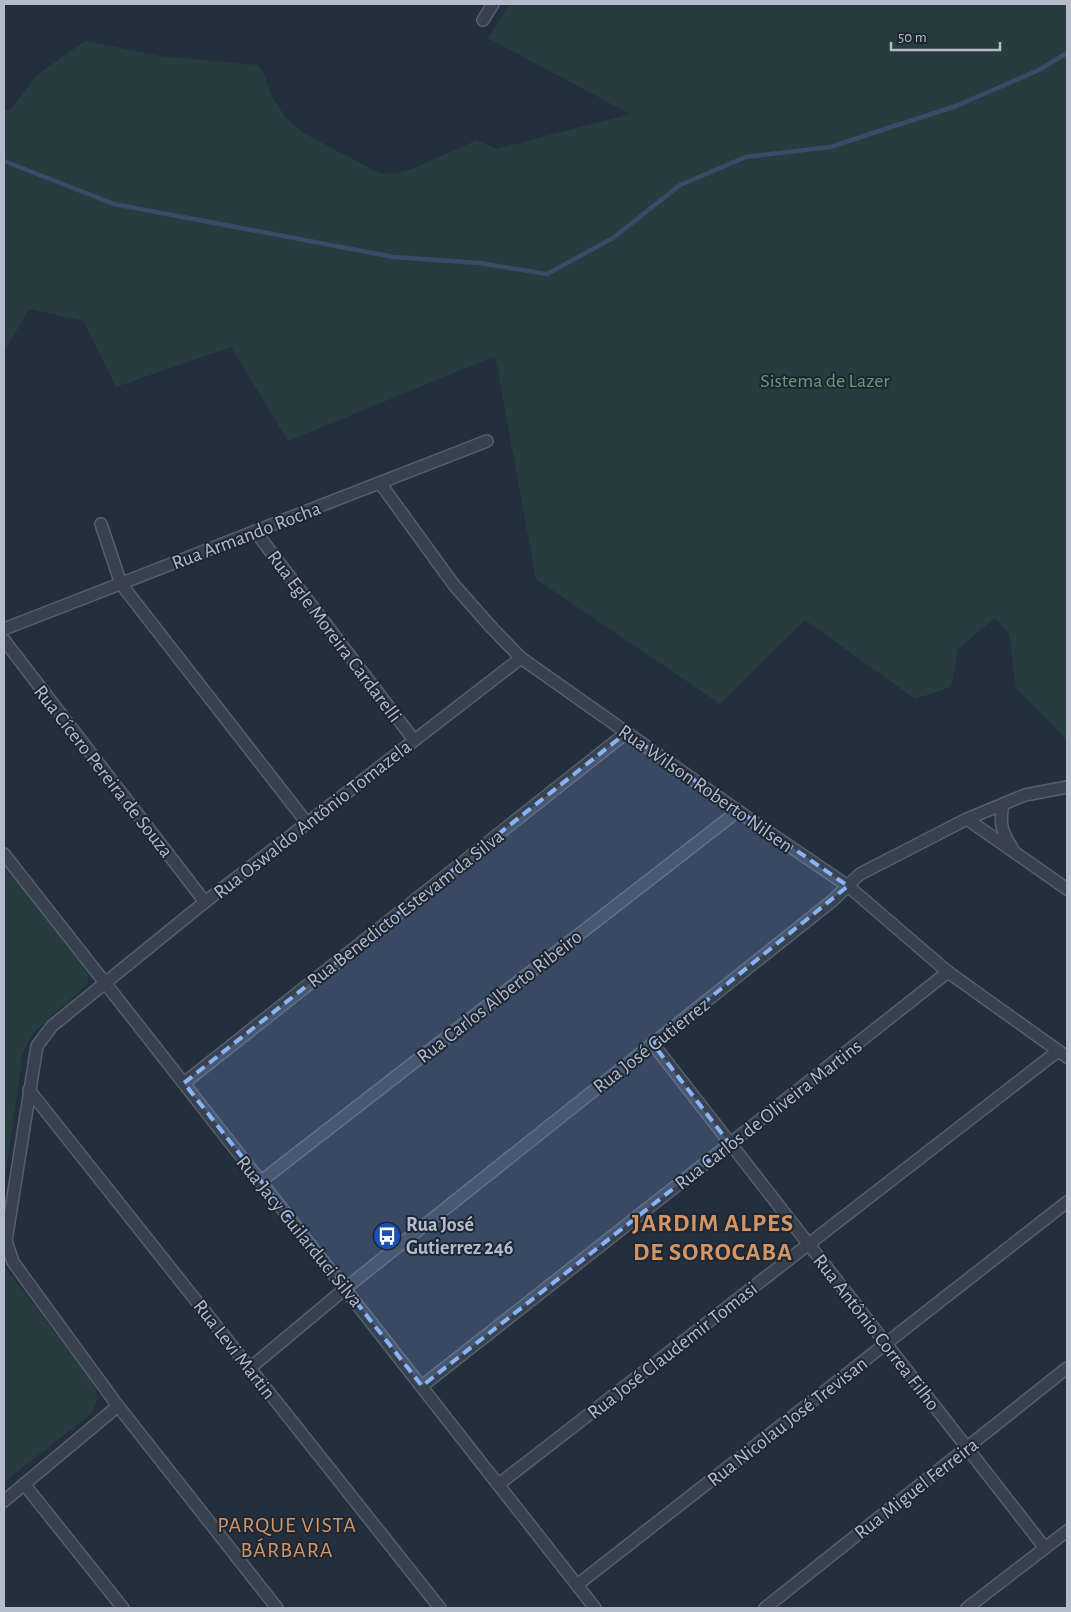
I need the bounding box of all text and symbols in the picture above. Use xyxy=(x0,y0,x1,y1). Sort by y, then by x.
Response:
scale bar xyxy=(891,20,1000,52)
text: 50 m xyxy=(898,30,927,45)
park label: Sistema de Lazer xyxy=(760,371,890,391)
street label: Rua Armando Rocha xyxy=(169,498,324,574)
street label: Rua Egle Moreira Cardarelli xyxy=(263,547,405,726)
street label: Rua Cícero Pereira de Souza xyxy=(30,682,177,862)
street label: Rua Wilson Roberto Nilsen xyxy=(615,721,796,857)
street label: Rua Oswaldo Antônio Tomazela xyxy=(210,737,415,903)
street label: Rua Benedicto Estevam da Silva xyxy=(304,826,508,992)
street label: Rua Carlos Alberto Ribeiro xyxy=(413,926,586,1067)
street label: Rua José Gutierrez xyxy=(590,994,714,1097)
street label: Rua Carlos de Oliveira Martins xyxy=(671,1036,866,1194)
street label: Rua Jacy Guilarduci Silva xyxy=(232,1152,366,1311)
district label: JARDIM ALPES DE SOROCABA xyxy=(632,1211,794,1265)
place label: Rua José Gutierrez 246 xyxy=(406,1215,514,1258)
bus stop icon: Rua José Gutierrez 246 xyxy=(372,1221,402,1251)
street label: Rua Antônio Correa Filho xyxy=(809,1251,943,1414)
street label: Rua José Claudemir Tomasi xyxy=(584,1278,761,1423)
street label: Rua Levi Martin xyxy=(189,1296,279,1403)
street label: Rua Nicolau José Trevisan xyxy=(704,1353,871,1490)
street label: Rua Miguel Ferreira xyxy=(851,1434,982,1543)
district label: PARQUE VISTA BÁRBARA xyxy=(217,1514,357,1561)

